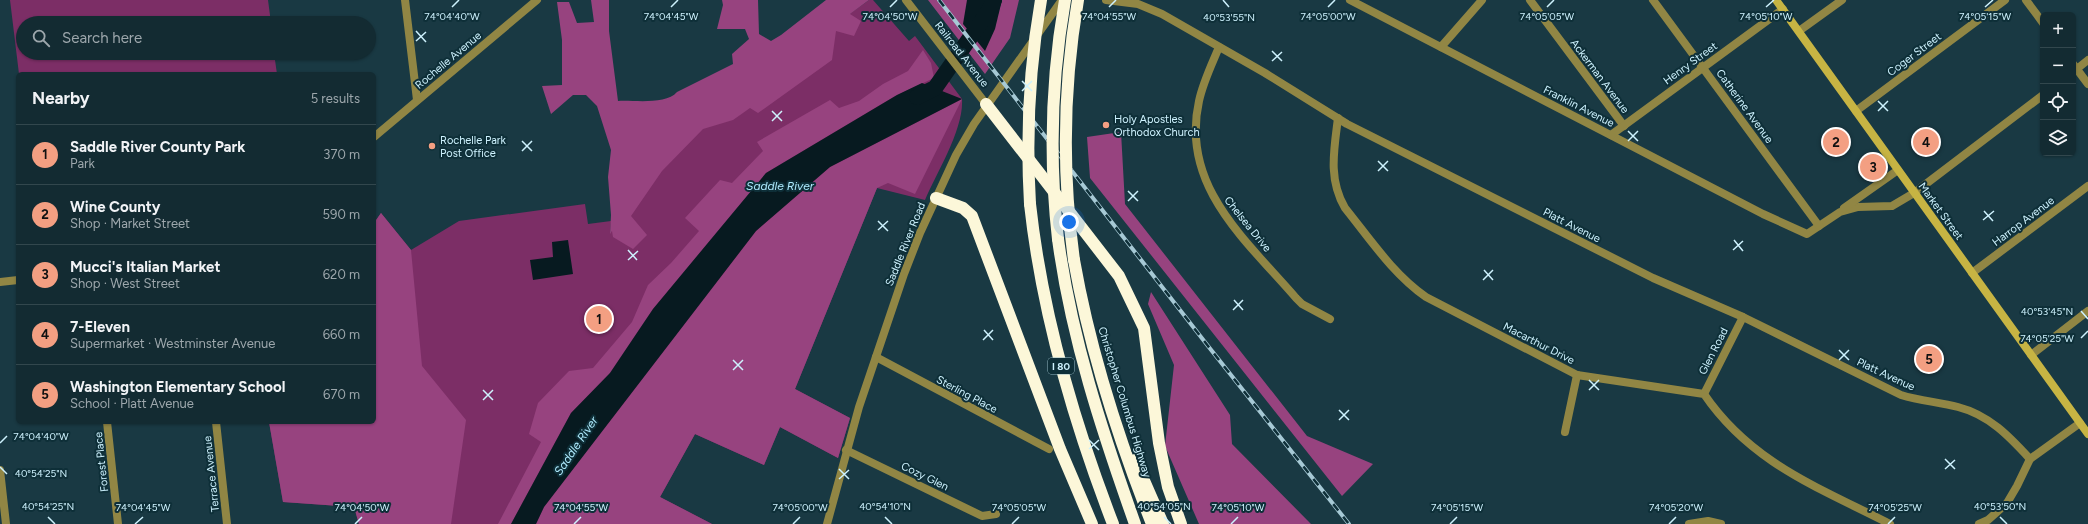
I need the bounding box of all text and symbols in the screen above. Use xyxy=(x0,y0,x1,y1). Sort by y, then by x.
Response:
text: 74°04'40"W xyxy=(424,10,480,23)
text: 74°04'45"W xyxy=(644,10,699,23)
text: 74°04'50"W xyxy=(863,10,918,23)
text: 74°04'55"W xyxy=(1082,10,1136,23)
text: 74°05'00"W xyxy=(1300,10,1356,23)
text: 74°05'05"W xyxy=(1520,10,1575,23)
text: 74°05'10"W xyxy=(1740,10,1793,23)
text: 74°05'15"W xyxy=(1959,10,2011,23)
text: 40°53'55"N xyxy=(1203,11,1255,24)
map controls xyxy=(2040,12,2076,156)
button: + xyxy=(2040,12,2076,48)
search box xyxy=(16,16,376,60)
street label: Railroad Avenue xyxy=(932,19,991,90)
icon: search xyxy=(30,27,52,49)
text: Search here xyxy=(62,29,142,47)
street label: Rochelle Avenue xyxy=(413,29,484,92)
street label: Coger Street xyxy=(1885,30,1944,79)
street label: Ackerman Avenue xyxy=(1568,37,1632,116)
street label: Henry Street xyxy=(1661,40,1720,87)
button: − xyxy=(2040,48,2076,84)
street label: Catherine Avenue xyxy=(1713,67,1776,146)
street label: Franklin Avenue xyxy=(1541,83,1616,130)
button: locate xyxy=(2040,84,2076,120)
text: Nearby xyxy=(32,88,90,108)
text: 5 results xyxy=(311,91,360,106)
place label: Holy Apostles Orthodox Church xyxy=(1114,113,1200,139)
marker: Holy Apostles Orthodox Church xyxy=(1101,120,1111,130)
button: layers xyxy=(2040,120,2076,156)
pin: 2 xyxy=(1823,127,1849,157)
pin: 4 xyxy=(1913,127,1939,157)
place label: Rochelle Park Post Office xyxy=(440,134,507,160)
text: Saddle River County Park xyxy=(70,138,245,156)
marker: Rochelle Park Post Office xyxy=(427,141,437,151)
text: 1 xyxy=(42,147,48,162)
text: 370 m xyxy=(323,147,360,162)
pin: 3 xyxy=(1860,152,1886,182)
text: Park xyxy=(70,156,95,171)
water label: Saddle River xyxy=(746,179,815,193)
street label: Market Street xyxy=(1915,180,1966,242)
street label: Chelsea Drive xyxy=(1221,194,1274,255)
street label: Harrop Avenue xyxy=(1990,194,2057,249)
text: Wine County xyxy=(70,198,160,216)
street label: Saddle River Road xyxy=(883,200,928,288)
street label: Platt Avenue xyxy=(1541,205,1603,245)
text: 2 xyxy=(41,207,49,222)
text: 590 m xyxy=(323,207,360,222)
your location xyxy=(1059,212,1079,232)
text: Shop · Market Street xyxy=(70,216,190,231)
text: Mucci's Italian Market xyxy=(70,258,220,276)
text: 3 xyxy=(41,267,49,282)
text: 620 m xyxy=(323,267,360,282)
text: Shop · West Street xyxy=(70,276,180,291)
pin: 1 xyxy=(586,304,612,334)
text: 40°53'45"N xyxy=(2021,305,2073,318)
text: 7-Eleven xyxy=(70,318,130,336)
street label: Macarthur Drive xyxy=(1501,320,1577,367)
street label: Christopher Columbus Highway xyxy=(1095,325,1154,479)
street label: Glen Road xyxy=(1696,326,1731,377)
text: 4 xyxy=(41,327,49,342)
text: 660 m xyxy=(323,327,360,342)
text: 74°05'25"W xyxy=(2020,332,2074,345)
text: Supermarket · Westminster Avenue xyxy=(70,336,275,351)
pin: 5 xyxy=(1916,344,1942,374)
street label: Platt Avenue xyxy=(1855,355,1917,394)
road number: I 80 xyxy=(1048,358,1074,374)
street label: Sterling Place xyxy=(934,373,1000,416)
text: Washington Elementary School xyxy=(70,378,285,396)
text: 5 xyxy=(41,387,49,402)
text: 670 m xyxy=(323,387,360,402)
text: School · Platt Avenue xyxy=(70,396,194,411)
water label: Saddle River xyxy=(551,413,601,478)
text: 74°04'40"W xyxy=(13,430,69,443)
street label: Forest Place xyxy=(92,431,111,493)
street label: Terrace Avenue xyxy=(201,435,222,513)
street label: Cozy Glen xyxy=(899,459,951,494)
text: 40°54'25"N xyxy=(15,467,67,480)
text: 40°54'25"N xyxy=(22,500,74,513)
text: 40°54'10"N xyxy=(859,500,911,513)
text: 40°54'05"N xyxy=(1137,500,1191,513)
text: 40°53'50"N xyxy=(1974,500,2026,513)
text: 74°04'45"W xyxy=(116,501,171,514)
text: 74°04'50"W xyxy=(335,501,390,514)
text: 74°04'55"W xyxy=(554,501,608,514)
text: 74°05'00"W xyxy=(772,501,828,514)
text: 74°05'05"W xyxy=(992,501,1047,514)
text: 74°05'10"W xyxy=(1212,501,1265,514)
text: 74°05'15"W xyxy=(1431,501,1483,514)
text: 74°05'20"W xyxy=(1649,501,1704,514)
text: 74°05'25"W xyxy=(1868,501,1922,514)

